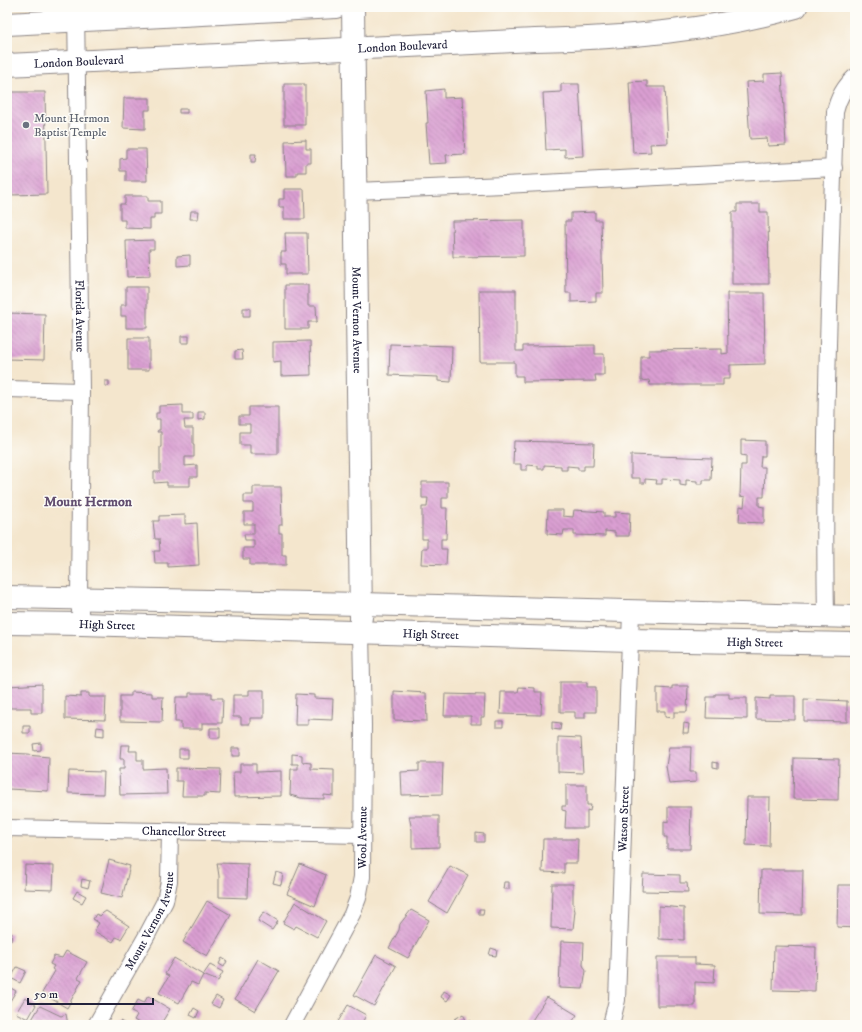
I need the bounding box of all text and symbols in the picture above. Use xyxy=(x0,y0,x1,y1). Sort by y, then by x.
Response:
street label: London Boulevard xyxy=(357,37,448,56)
street label: London Boulevard xyxy=(34,52,124,71)
place label: Mount Hermon Baptist Temple xyxy=(34,111,110,140)
marker: Mount Hermon Baptist Temple xyxy=(21,120,31,130)
street label: Mount Vernon Avenue xyxy=(349,266,365,374)
street label: Florida Avenue xyxy=(72,280,88,352)
district label: Mount Hermon xyxy=(44,493,133,511)
street label: High Street xyxy=(79,616,135,633)
street label: High Street xyxy=(402,626,459,643)
street label: High Street xyxy=(726,634,783,650)
street label: Watson Street xyxy=(615,785,632,853)
street label: Wool Avenue xyxy=(355,806,370,870)
street label: Chancellor Street xyxy=(142,823,226,840)
street label: Mount Vernon Avenue xyxy=(121,872,177,973)
scale bar xyxy=(28,980,153,1006)
text: 50 m xyxy=(34,987,58,1002)

